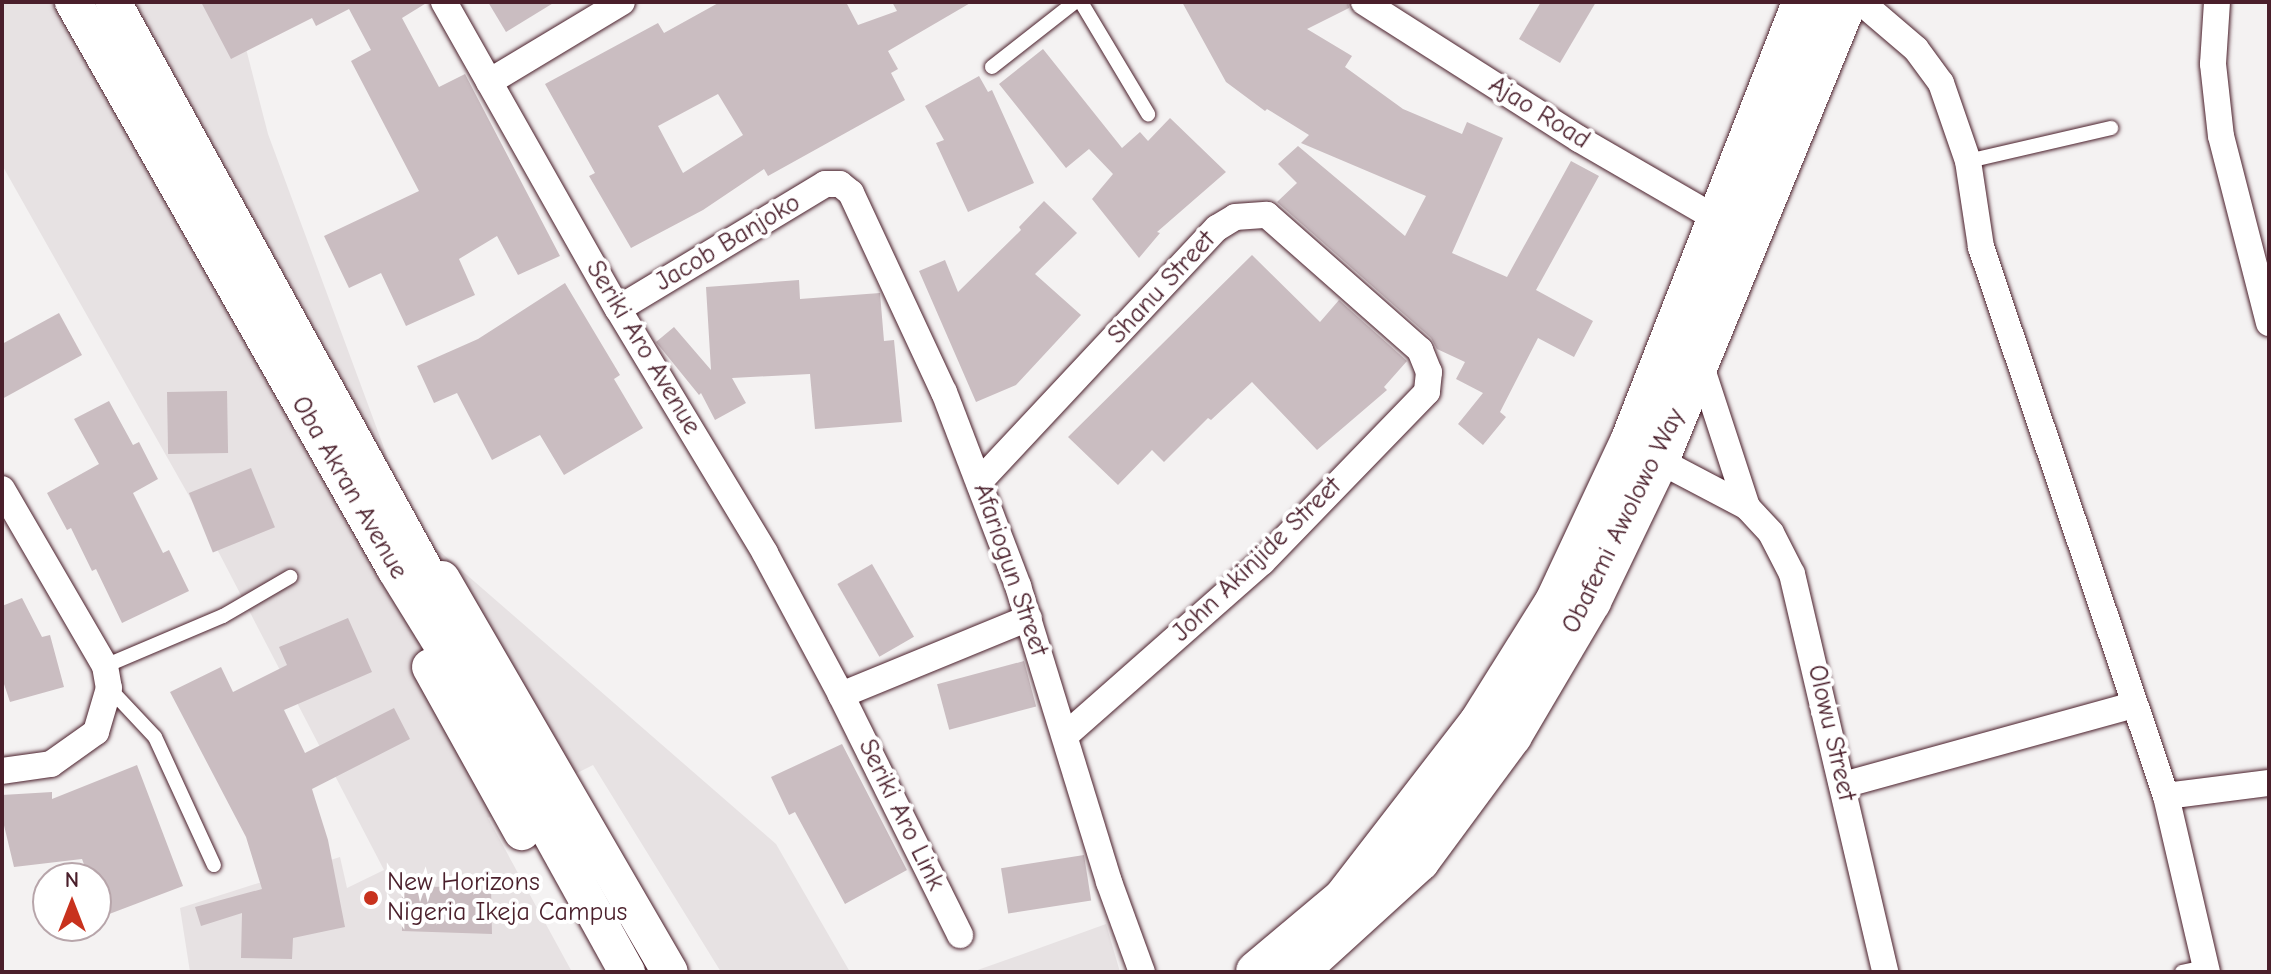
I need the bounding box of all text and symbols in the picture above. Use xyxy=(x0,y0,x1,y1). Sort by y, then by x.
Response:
street label: Ajao Road xyxy=(1483,70,1595,156)
street label: Jacob Banjoko xyxy=(650,187,806,299)
street label: Shanu Street xyxy=(1102,225,1222,351)
street label: Seriki Aro Avenue xyxy=(579,255,707,441)
street label: Oba Akran Avenue xyxy=(284,391,414,585)
street label: Obafemi Awolowo Way xyxy=(1556,403,1692,639)
street label: John Akinjide Street xyxy=(1166,471,1348,649)
street label: Afariogun Street xyxy=(966,480,1054,660)
street label: Olowu Street xyxy=(1800,662,1862,804)
street label: Seriki Aro Link xyxy=(851,734,951,896)
north arrow xyxy=(32,862,112,942)
text: N xyxy=(65,867,79,893)
place label: New Horizons Nigeria Ikeja Campus xyxy=(387,867,627,928)
marker: New Horizons Nigeria Ikeja Campus xyxy=(362,889,380,907)

